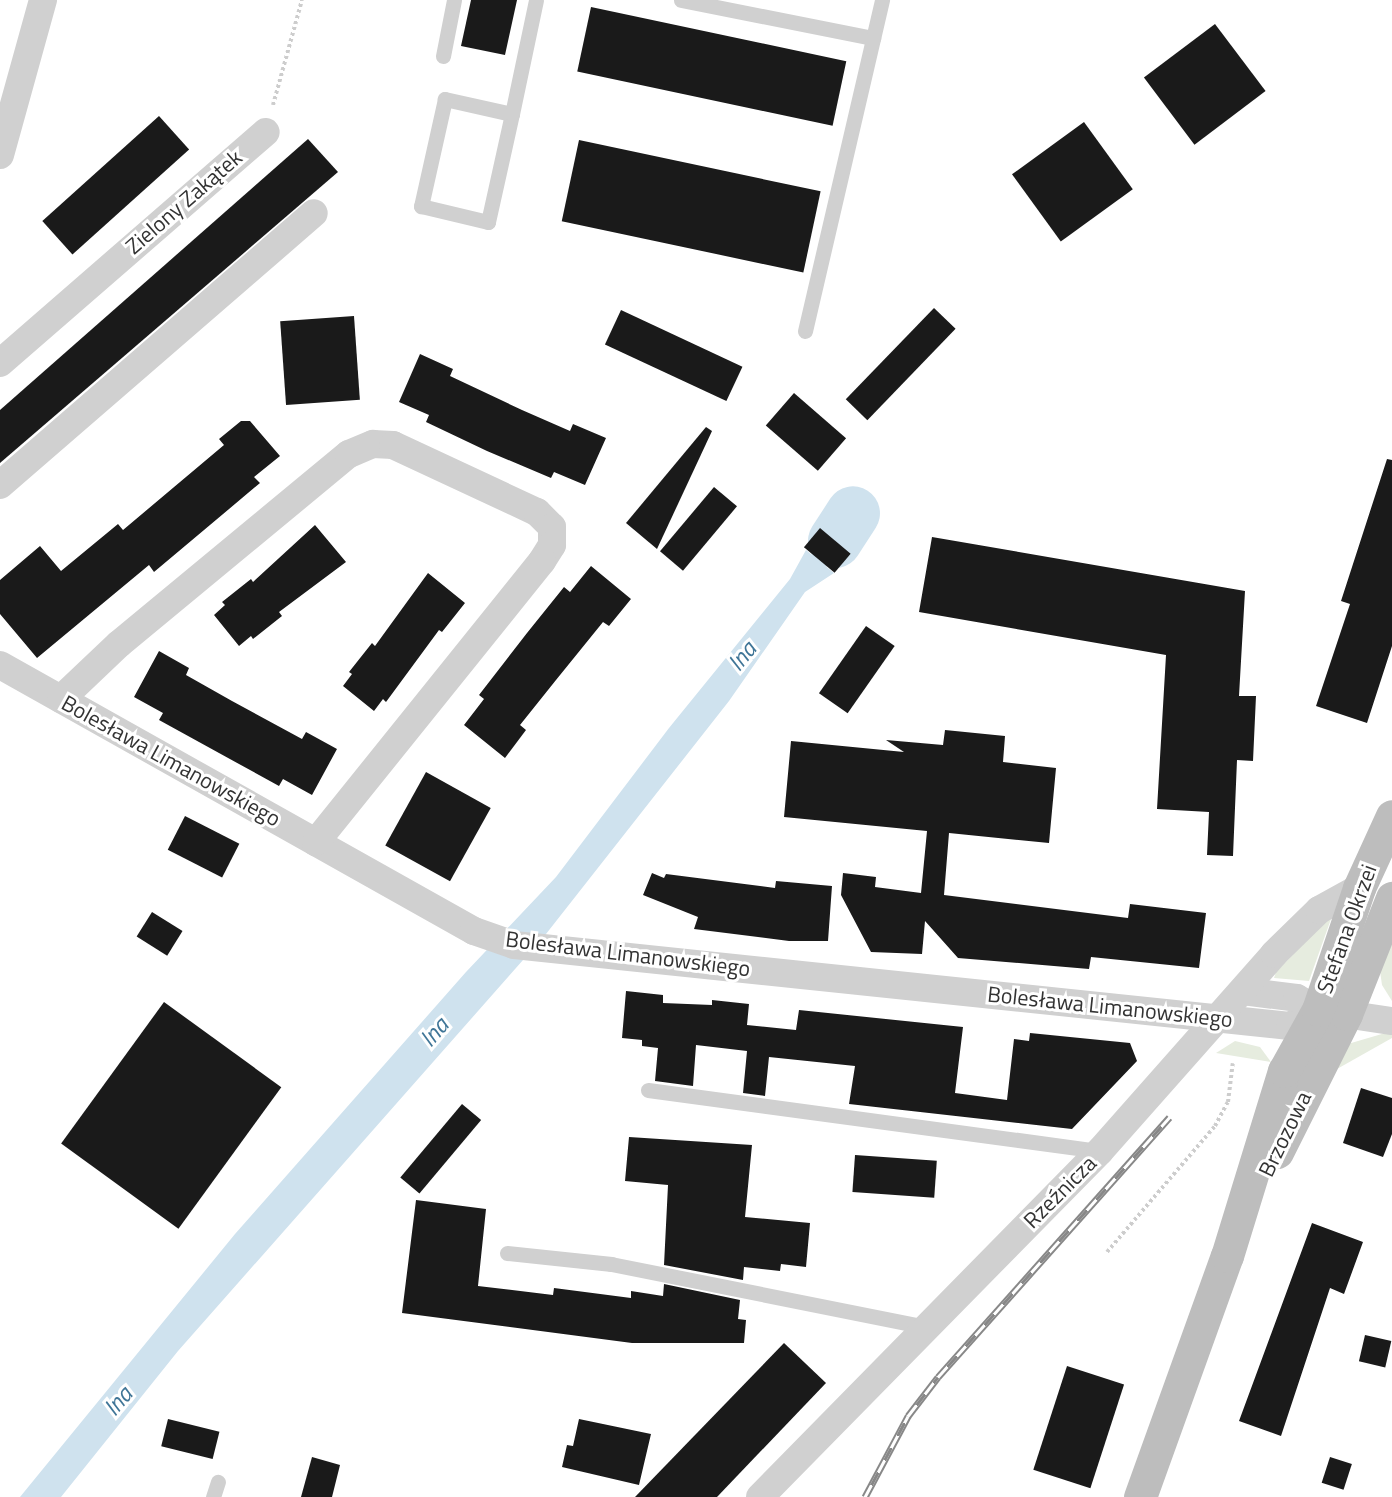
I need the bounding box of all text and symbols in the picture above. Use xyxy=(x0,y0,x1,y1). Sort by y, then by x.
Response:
street label: Zielony Zakątek xyxy=(121,144,247,260)
water label: Ina xyxy=(722,635,762,677)
street label: Bolesława Limanowskiego xyxy=(57,690,285,832)
street label: Stefana Okrzei xyxy=(1311,861,1383,997)
street label: Bolesława Limanowskiego xyxy=(504,926,752,982)
street label: Bolesława Limanowskiego xyxy=(986,981,1234,1033)
water label: Ina xyxy=(413,1011,455,1053)
street label: Brzozowa xyxy=(1253,1087,1317,1181)
street label: Rzeźnicza xyxy=(1018,1150,1102,1234)
water label: Ina xyxy=(97,1380,139,1422)

